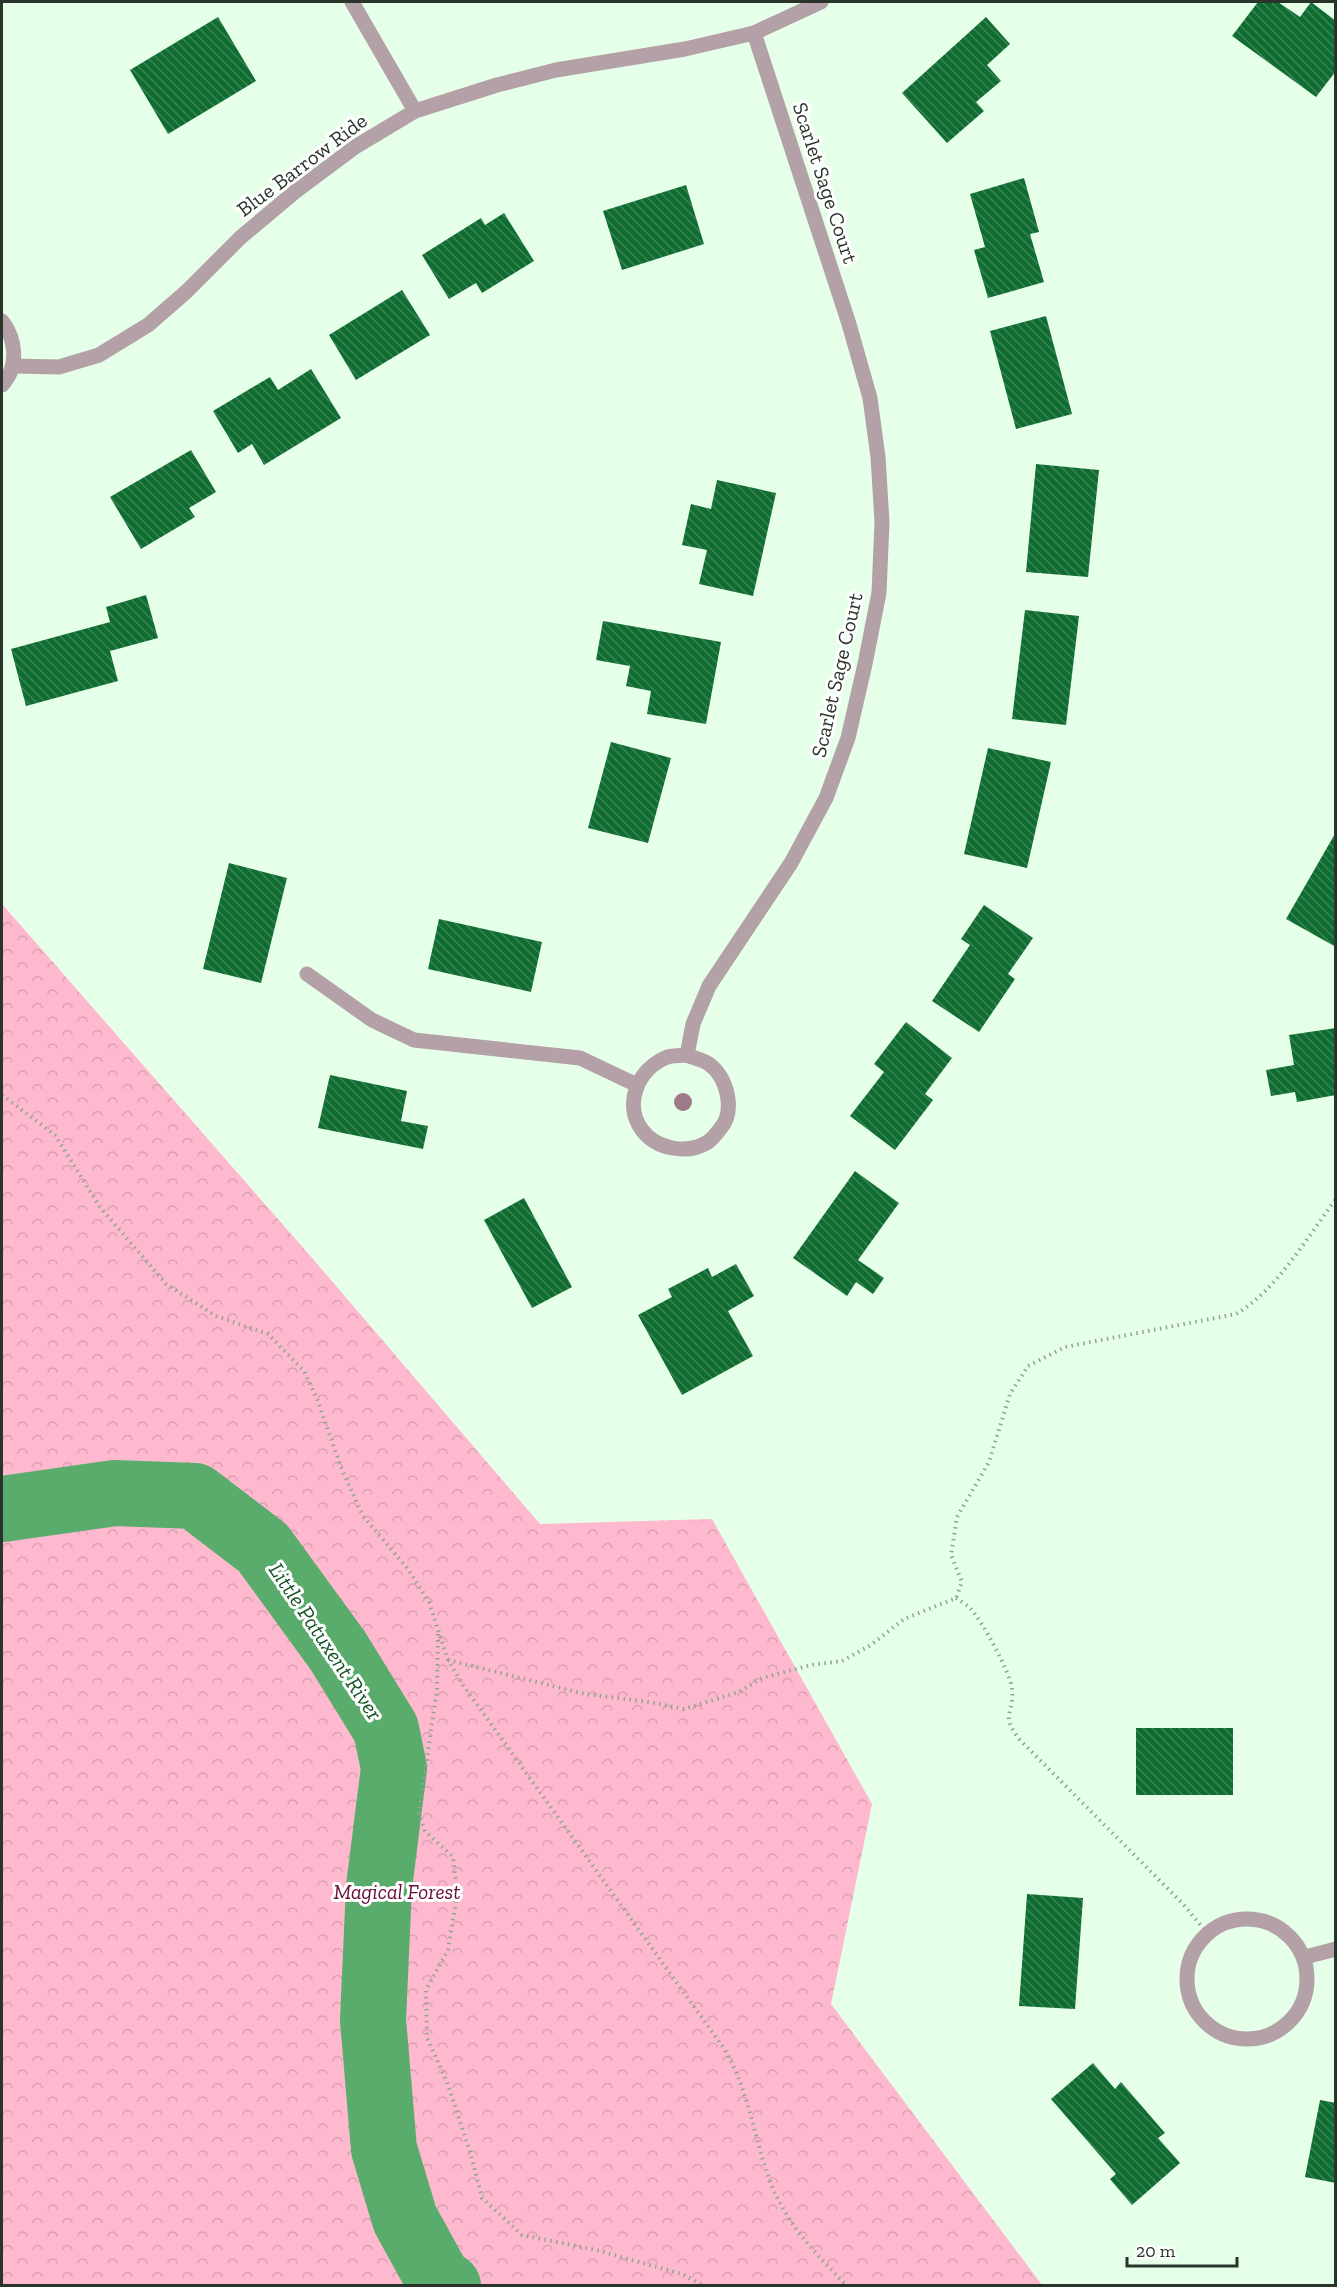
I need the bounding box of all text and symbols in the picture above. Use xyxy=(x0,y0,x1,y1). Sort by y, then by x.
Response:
street label: Scarlet Sage Court xyxy=(788,99,863,267)
street label: Blue Barrow Ride xyxy=(232,108,372,222)
street label: Scarlet Sage Court xyxy=(805,590,868,760)
water label: Little Patuxent River xyxy=(263,1558,388,1725)
park label: Magical Forest xyxy=(333,1879,461,1904)
scale bar xyxy=(1127,2230,1236,2268)
text: 20 m xyxy=(1136,2240,1176,2262)

